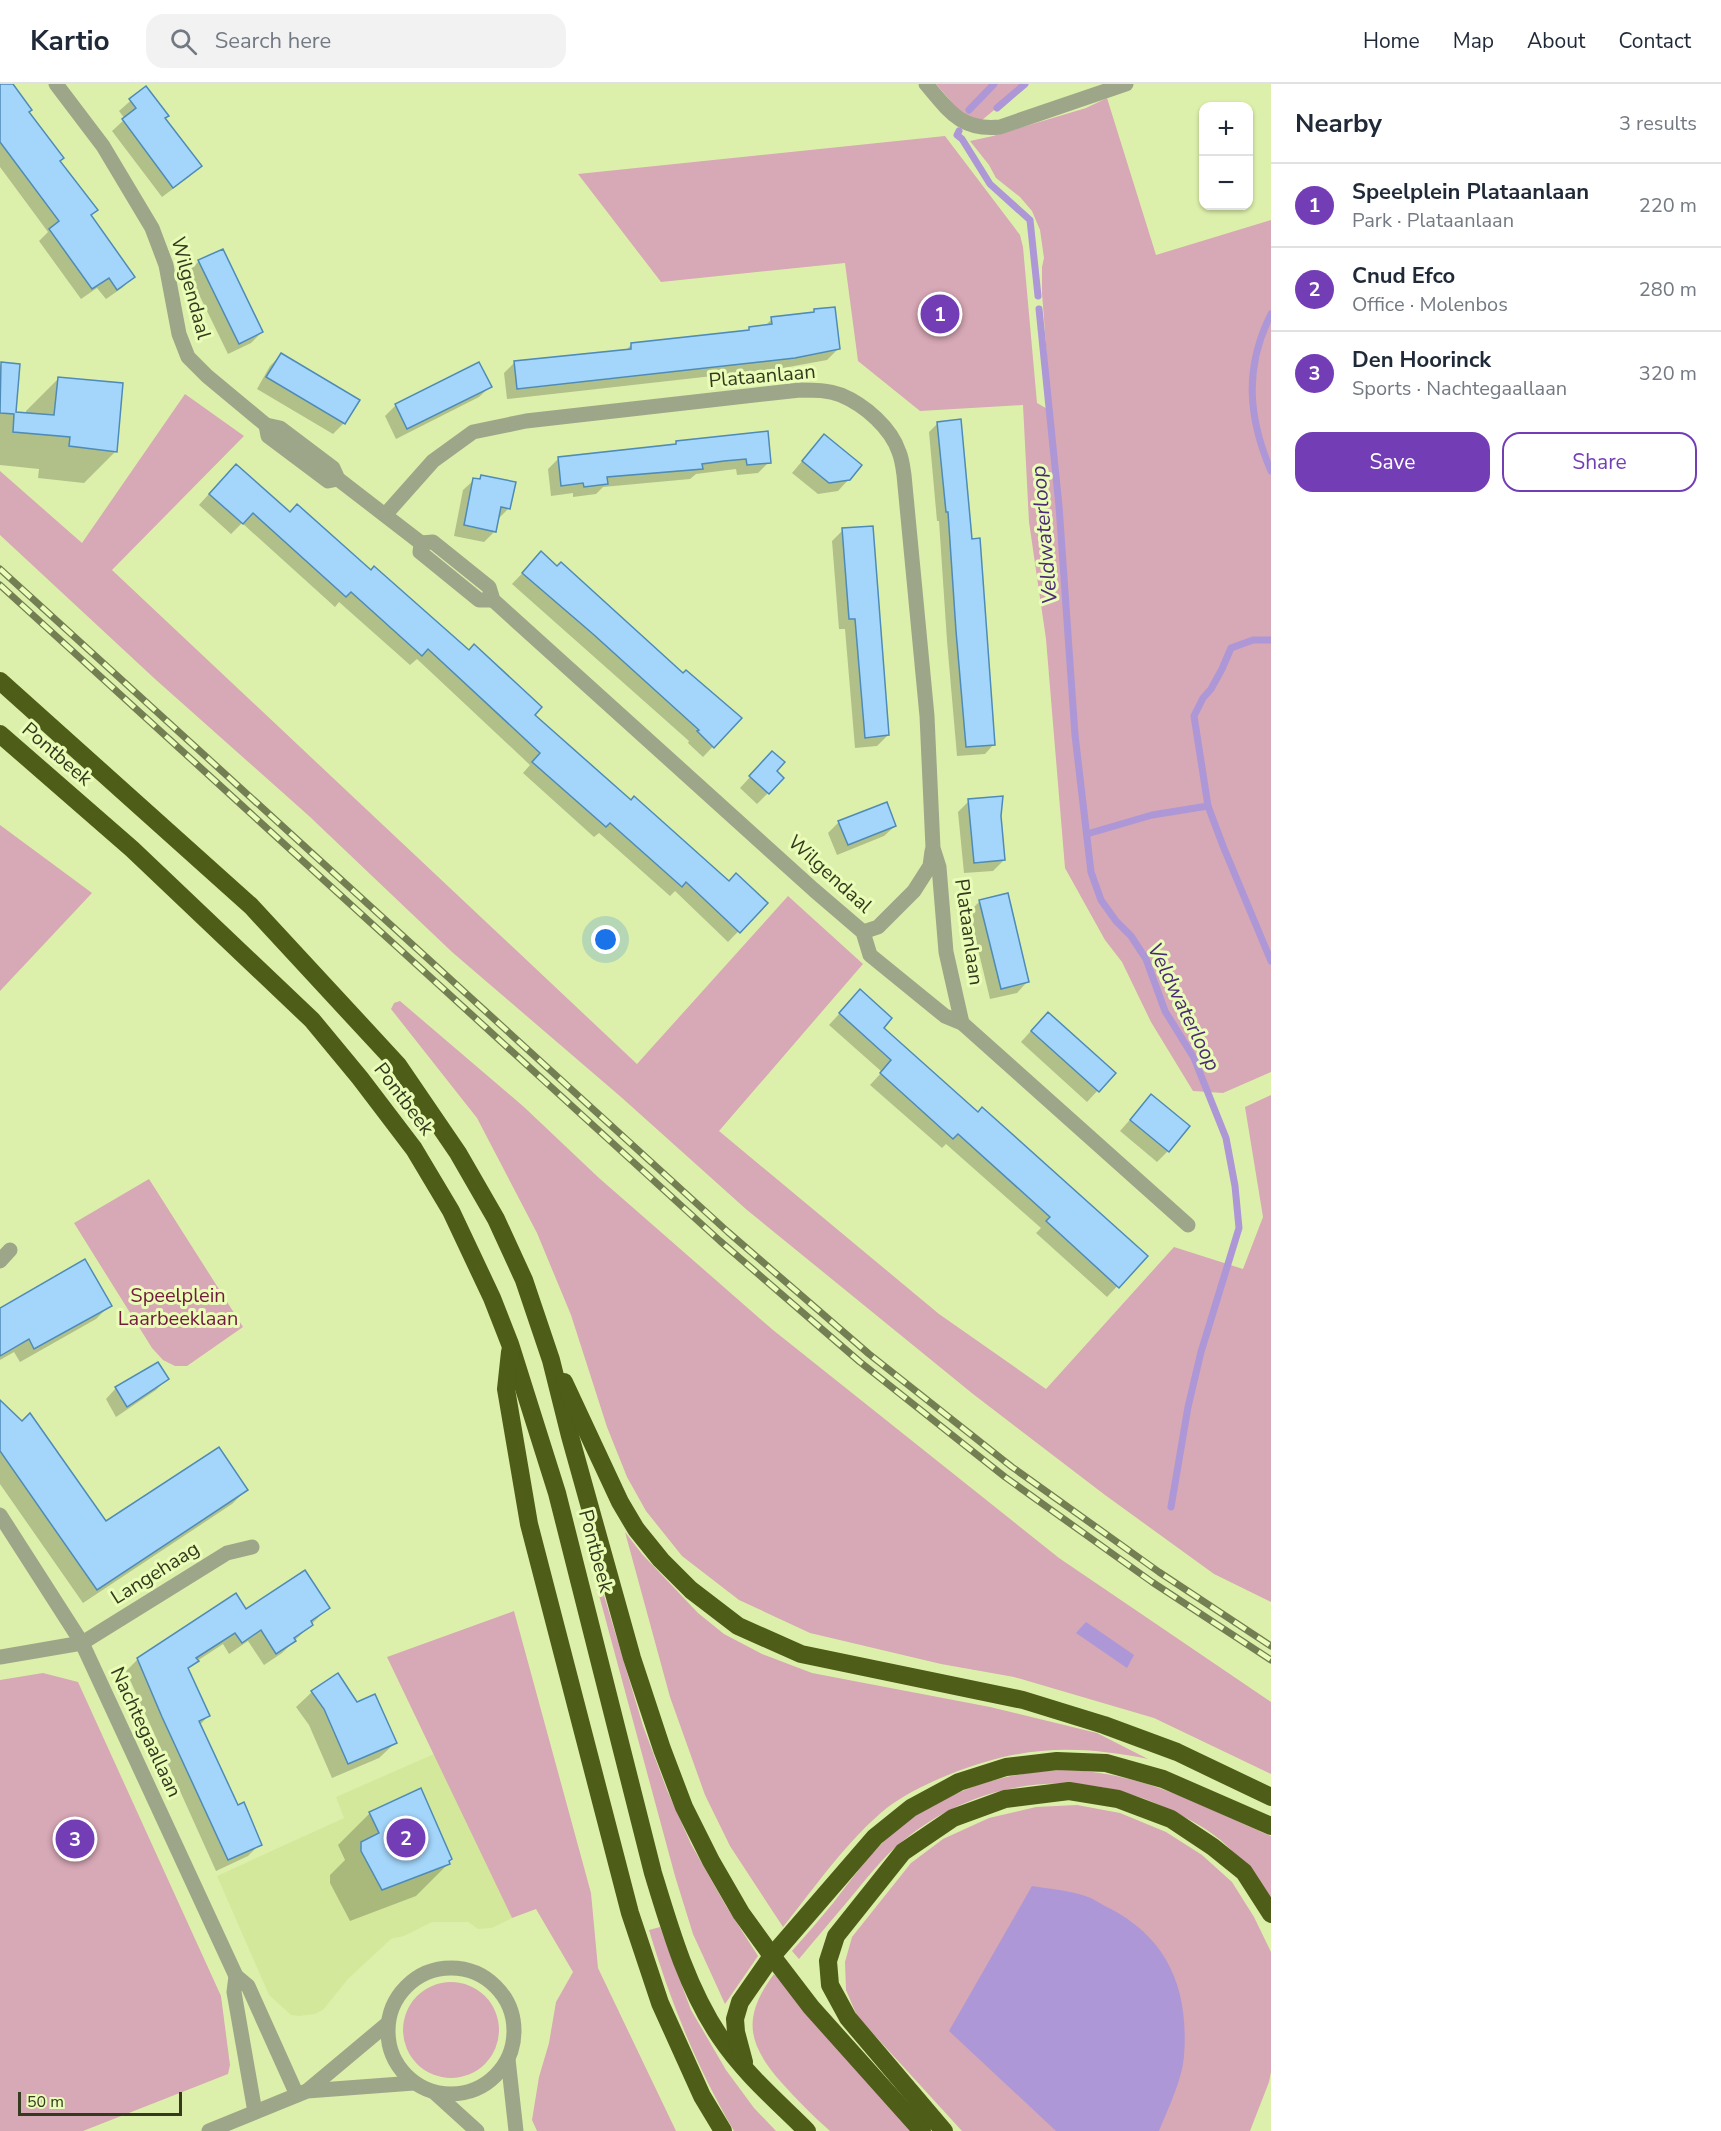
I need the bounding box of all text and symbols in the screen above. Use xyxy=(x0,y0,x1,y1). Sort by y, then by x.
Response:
search box xyxy=(146,14,566,68)
text: Kartio xyxy=(30,22,110,60)
icon: search xyxy=(167,25,200,58)
text: Search here xyxy=(215,26,331,56)
text: Home xyxy=(1363,27,1420,55)
text: Map xyxy=(1453,27,1494,55)
text: About xyxy=(1527,27,1585,55)
text: Contact xyxy=(1618,27,1691,55)
map controls xyxy=(1199,102,1253,210)
button: + xyxy=(1199,102,1253,156)
text: Nearby xyxy=(1295,106,1382,141)
text: 3 results xyxy=(1619,110,1697,137)
button: − xyxy=(1199,156,1253,210)
text: Speelplein Plataanlaan xyxy=(1352,177,1589,207)
text: 1 xyxy=(1309,192,1321,219)
text: 220 m xyxy=(1639,192,1697,219)
text: Park · Plataanlaan xyxy=(1352,207,1514,234)
street label: Wilgendaal xyxy=(164,234,218,342)
text: Cnud Efco xyxy=(1352,261,1455,291)
text: 2 xyxy=(1309,276,1321,303)
text: 280 m xyxy=(1639,276,1697,303)
text: Office · Molenbos xyxy=(1352,291,1508,318)
pin: 1 xyxy=(920,292,960,336)
text: Den Hoorinck xyxy=(1352,345,1491,375)
street label: Plataanlaan xyxy=(707,358,817,394)
text: 3 xyxy=(1309,360,1321,387)
text: 320 m xyxy=(1639,360,1697,387)
text: Sports · Nachtegaallaan xyxy=(1352,375,1567,402)
button: Save xyxy=(1295,432,1490,492)
button: Share xyxy=(1502,432,1697,492)
water label: Veldwaterloop xyxy=(1024,465,1064,605)
street label: Pontbeek xyxy=(16,716,99,793)
street label: Wilgendaal xyxy=(782,829,878,919)
street label: Plataanlaan xyxy=(948,877,990,987)
your location xyxy=(591,925,620,954)
water label: Veldwaterloop xyxy=(1141,938,1227,1076)
street label: Pontbeek xyxy=(368,1057,441,1142)
park label: Speelplein Laarbeeklaan xyxy=(118,1282,238,1332)
street label: Pontbeek xyxy=(572,1507,620,1596)
street label: Langehaag xyxy=(106,1535,204,1611)
street label: Nachtegaallaan xyxy=(104,1662,188,1802)
pin: 3 xyxy=(56,1816,94,1862)
pin: 2 xyxy=(386,1816,426,1860)
scale bar xyxy=(18,2089,182,2116)
text: 50 m xyxy=(27,2091,64,2113)

